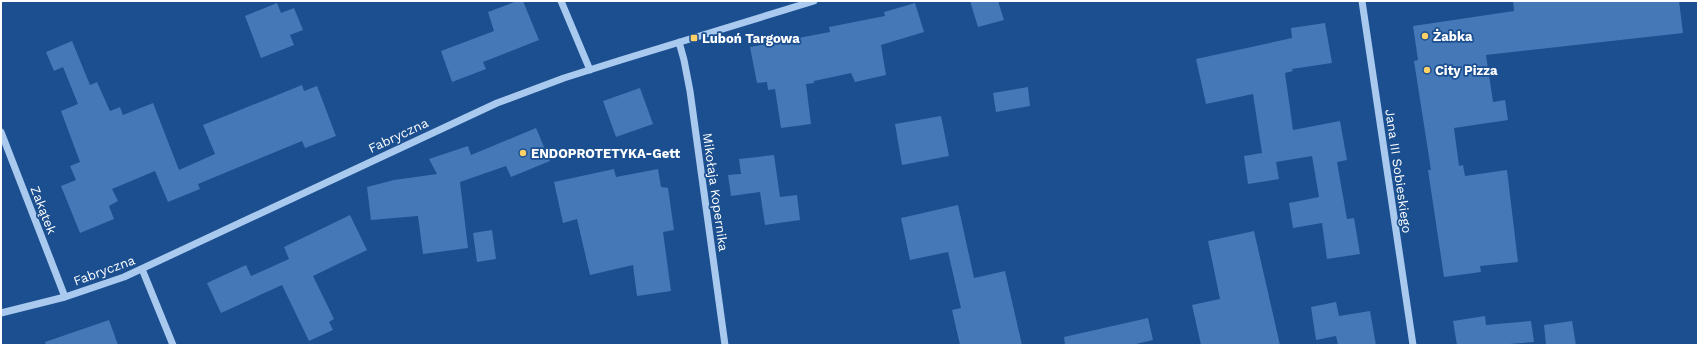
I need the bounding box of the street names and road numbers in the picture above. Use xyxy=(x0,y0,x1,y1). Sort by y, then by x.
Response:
street label: Jana III Sobieskiego xyxy=(1382,108,1415,234)
street label: Fabryczna xyxy=(366,115,431,156)
street label: Mikołaja Kopernika xyxy=(700,132,731,253)
street label: Zakątek xyxy=(28,184,60,237)
street label: Fabryczna xyxy=(71,252,138,289)

